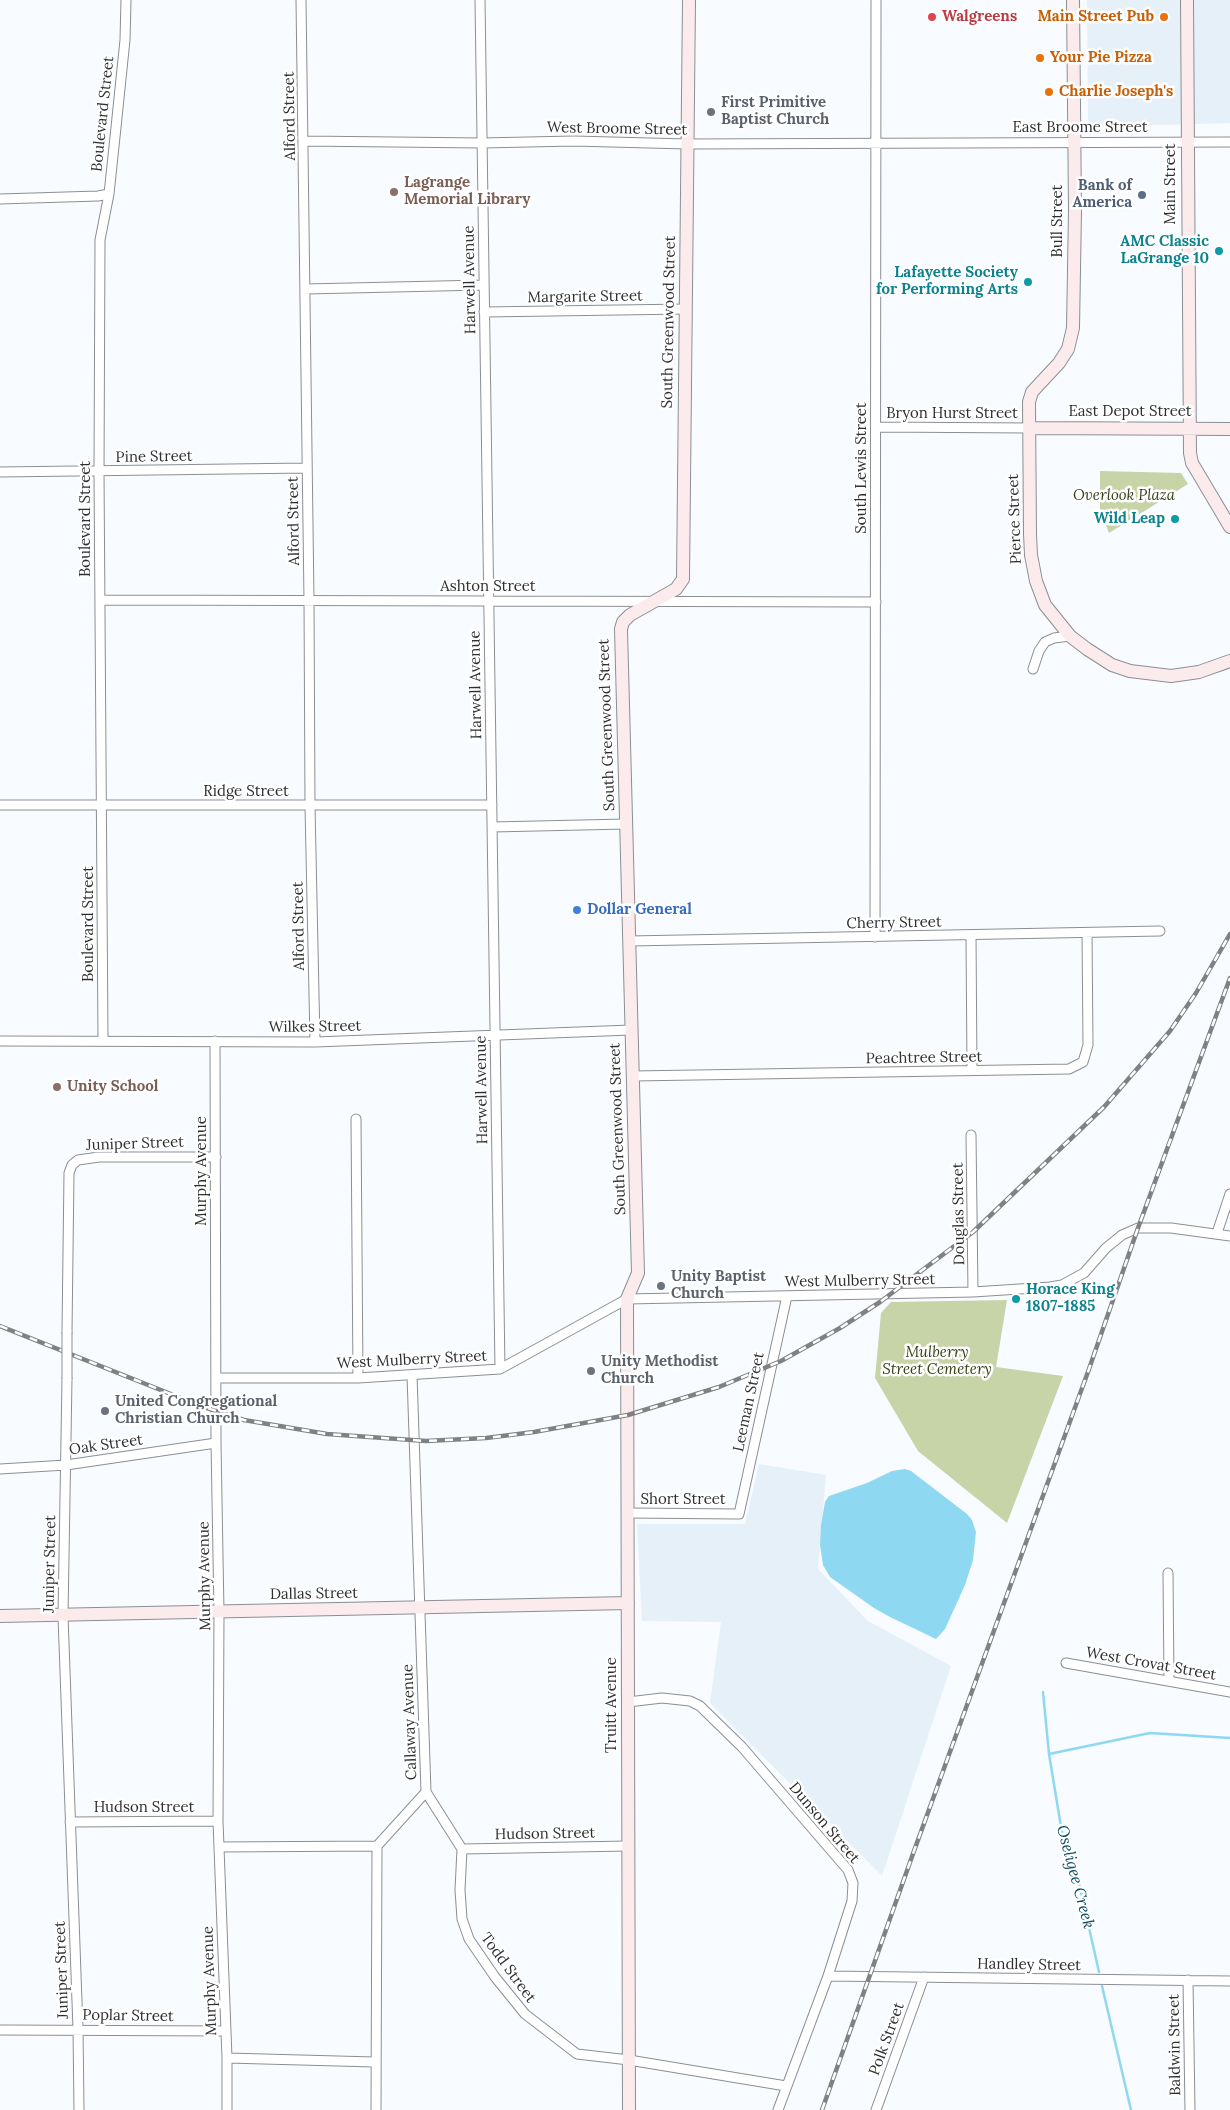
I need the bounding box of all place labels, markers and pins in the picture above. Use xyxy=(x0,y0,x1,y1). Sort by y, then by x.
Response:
place label: Walgreens xyxy=(942,8,1017,26)
place label: Main Street Pub xyxy=(1037,8,1154,26)
marker: Walgreens xyxy=(926,11,938,23)
marker: Main Street Pub xyxy=(1158,11,1170,23)
place label: Your Pie Pizza xyxy=(1050,49,1152,67)
marker: Your Pie Pizza xyxy=(1034,52,1046,64)
place label: Charlie Joseph's xyxy=(1059,83,1173,101)
marker: Charlie Joseph's xyxy=(1043,86,1055,98)
place label: First Primitive Baptist Church xyxy=(721,94,829,129)
marker: First Primitive Baptist Church xyxy=(705,106,717,118)
place label: Lagrange Memorial Library xyxy=(404,174,530,209)
place label: Bank of America xyxy=(1072,177,1132,212)
marker: Lagrange Memorial Library xyxy=(388,186,400,198)
marker: Bank of America xyxy=(1136,189,1148,201)
place label: AMC Classic LaGrange 10 xyxy=(1120,233,1209,268)
marker: AMC Classic LaGrange 10 xyxy=(1213,245,1225,257)
place label: Lafayette Society for Performing Arts xyxy=(876,264,1018,299)
marker: Lafayette Society for Performing Arts xyxy=(1022,276,1034,288)
place label: Wild Leap xyxy=(1094,510,1165,528)
marker: Wild Leap xyxy=(1169,513,1181,525)
place label: Dollar General xyxy=(587,901,692,919)
marker: Dollar General xyxy=(571,904,583,916)
place label: Unity School xyxy=(67,1078,158,1096)
marker: Unity School xyxy=(51,1081,63,1093)
place label: Unity Baptist Church xyxy=(671,1268,766,1303)
marker: Unity Baptist Church xyxy=(655,1280,667,1292)
place label: Horace King 1807-1885 xyxy=(1026,1281,1114,1316)
marker: Horace King 1807-1885 xyxy=(1010,1293,1022,1305)
place label: Unity Methodist Church xyxy=(601,1353,718,1388)
marker: Unity Methodist Church xyxy=(585,1365,597,1377)
place label: United Congregational Christian Church xyxy=(115,1393,277,1428)
marker: United Congregational Christian Church xyxy=(99,1405,111,1417)

